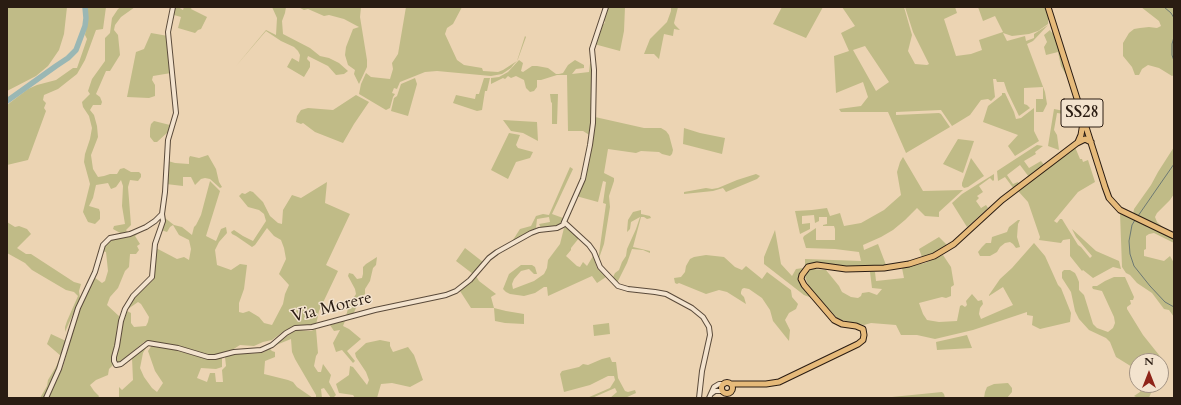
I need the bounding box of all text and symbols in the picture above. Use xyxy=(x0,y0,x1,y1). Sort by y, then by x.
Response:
road number: SS28 xyxy=(1061,99,1103,127)
street label: Via Morere xyxy=(290,288,374,328)
north arrow xyxy=(1129,353,1169,393)
text: N xyxy=(1144,354,1154,369)

